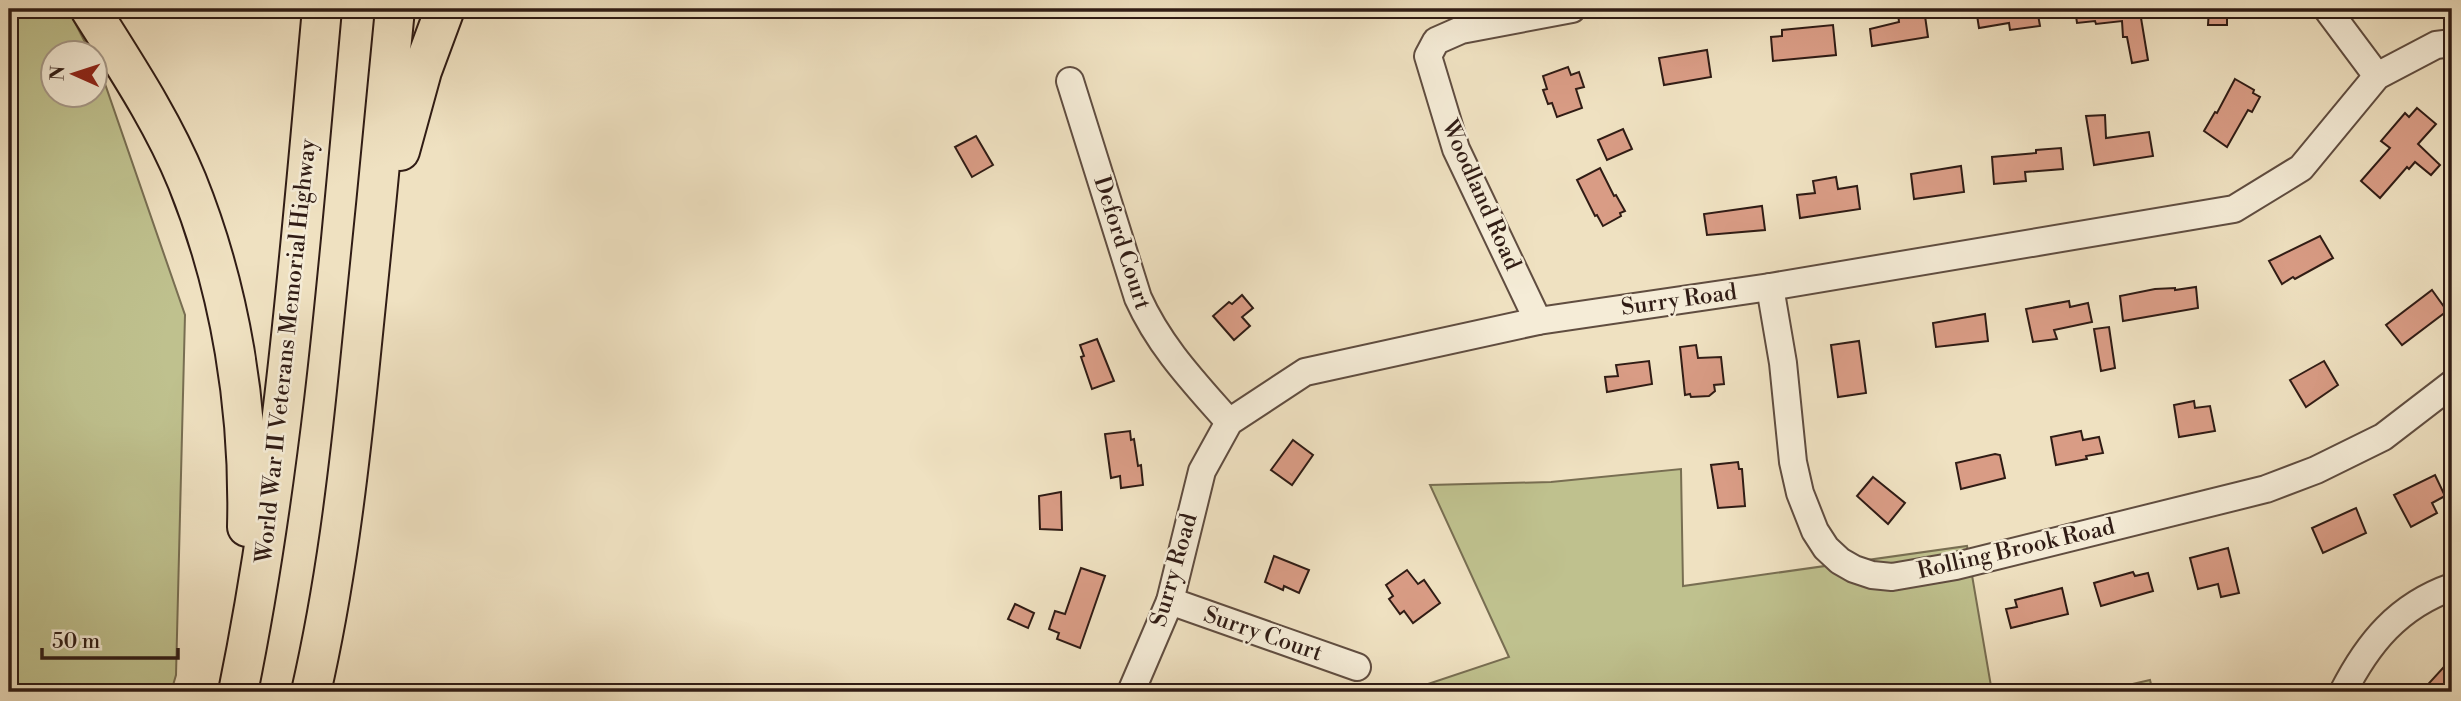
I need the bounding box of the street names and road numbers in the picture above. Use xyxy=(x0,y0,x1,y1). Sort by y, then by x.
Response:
street label: Woodland Road xyxy=(1435,115,1527,274)
street label: World War II Veterans Memorial Highway xyxy=(250,137,322,565)
street label: Deford Court xyxy=(1087,173,1157,313)
street label: Surry Road xyxy=(1619,278,1739,322)
street label: Surry Road xyxy=(1144,510,1204,630)
street label: Rolling Brook Road xyxy=(1914,513,2118,585)
street label: Surry Court xyxy=(1200,601,1326,667)

